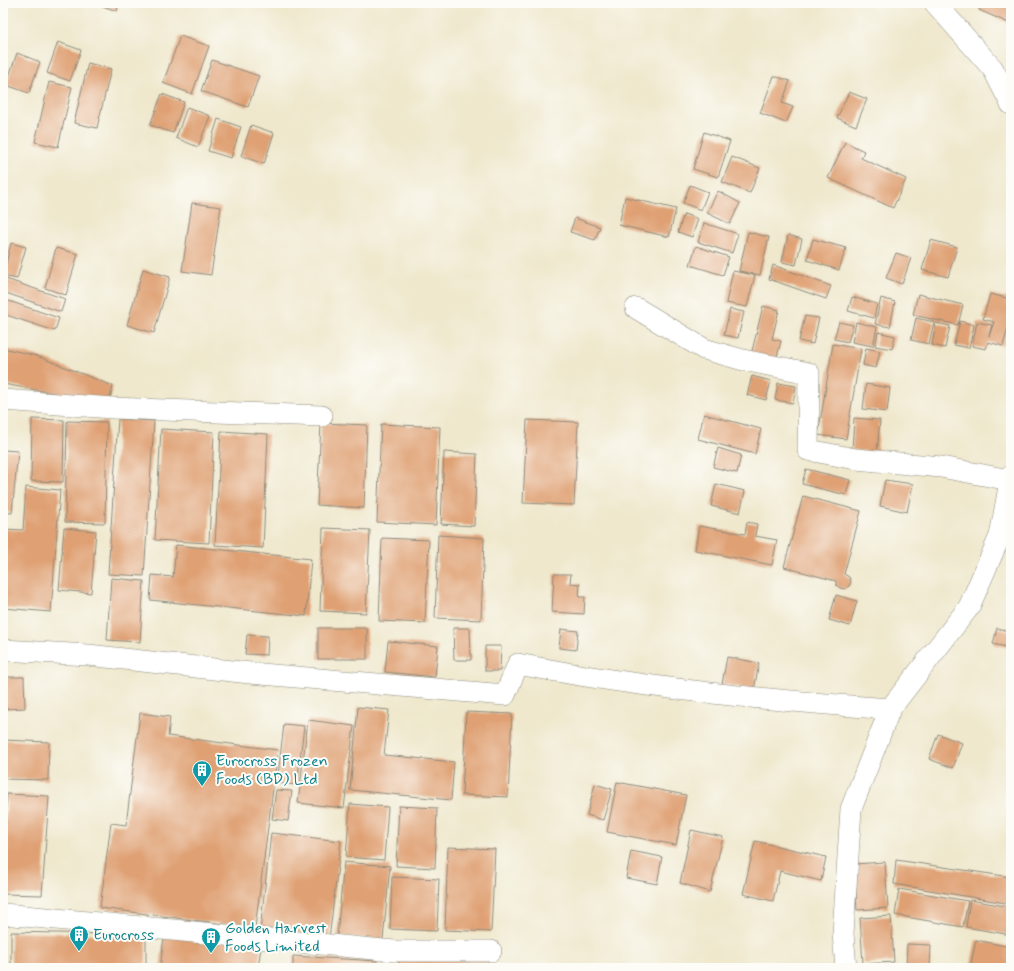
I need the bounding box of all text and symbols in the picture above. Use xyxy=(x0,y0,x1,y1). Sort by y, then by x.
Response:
place label: Eurocross Frozen Foods (BD) Ltd xyxy=(216,751,328,790)
building icon: Eurocross Frozen Foods (BD) Ltd xyxy=(191,759,213,787)
place label: Golden Harvest Foods Limited xyxy=(225,918,326,957)
building icon: Eurocross xyxy=(68,924,90,952)
place label: Eurocross xyxy=(93,925,154,946)
building icon: Golden Harvest Foods Limited xyxy=(200,926,222,954)

